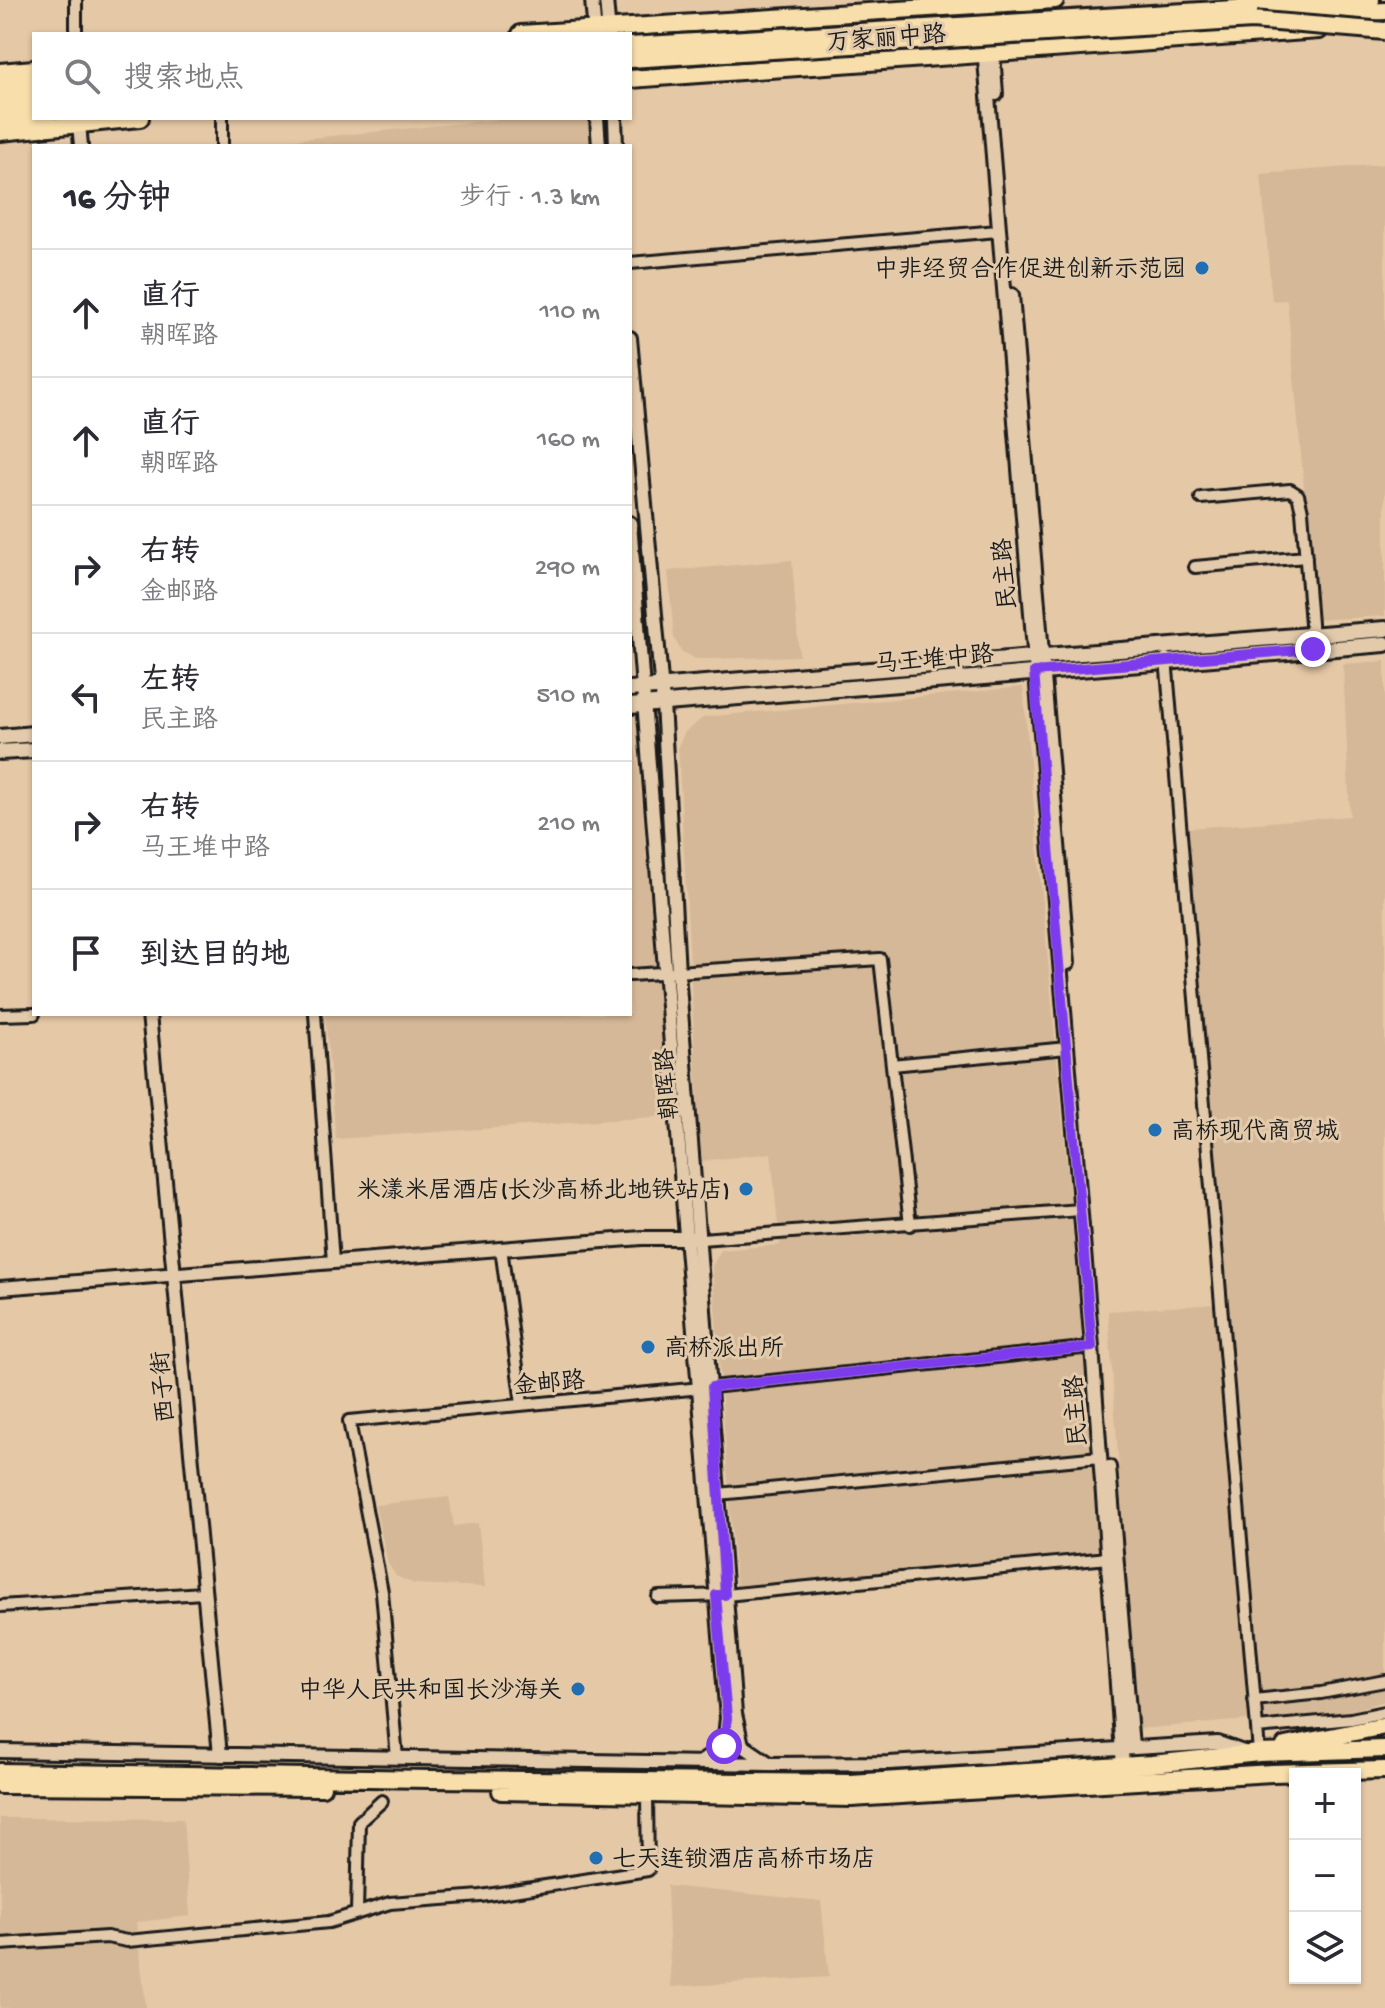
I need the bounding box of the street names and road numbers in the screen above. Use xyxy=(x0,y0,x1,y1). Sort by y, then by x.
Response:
street label: 万家丽中路 xyxy=(825,20,947,59)
street label: 民主路 xyxy=(988,537,1025,611)
street label: 马王堆中路 xyxy=(873,640,995,681)
street label: 朝晖路 xyxy=(650,1047,687,1121)
street label: 西子街 xyxy=(148,1350,183,1424)
street label: 金邮路 xyxy=(512,1366,586,1403)
street label: 民主路 xyxy=(1060,1374,1095,1448)

